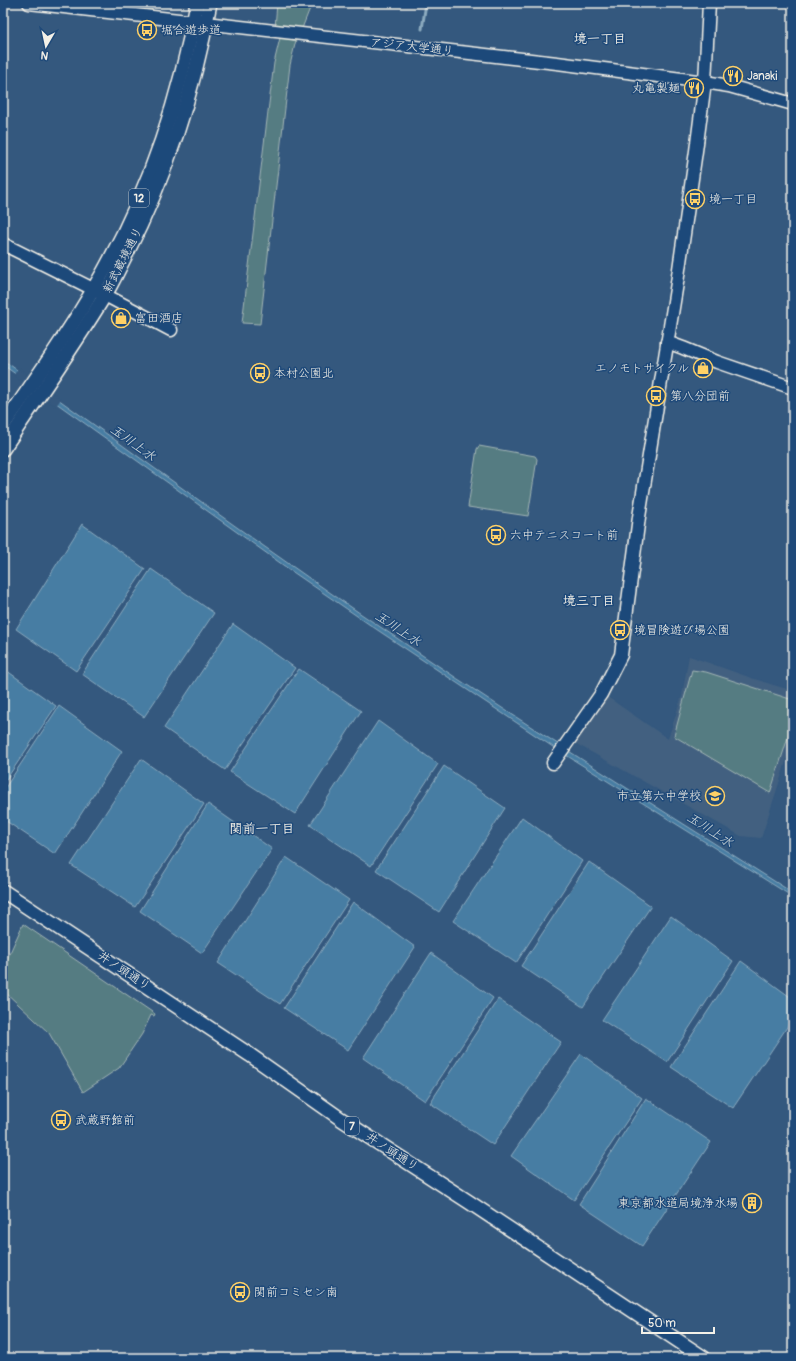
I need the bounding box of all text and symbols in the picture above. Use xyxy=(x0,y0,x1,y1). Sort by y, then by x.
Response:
bus stop icon: 堀合遊歩道 xyxy=(136,19,158,41)
place label: 堀合遊歩道 xyxy=(161,23,221,38)
north arrow xyxy=(26,26,66,66)
district label: 境一丁目 xyxy=(574,31,626,47)
street label: アジア大学通り xyxy=(369,35,455,59)
text: N xyxy=(39,48,49,62)
restaurant icon: Janaki xyxy=(722,65,744,87)
place label: Janaki xyxy=(747,69,777,84)
restaurant icon: 丸亀製麺 xyxy=(683,77,705,99)
place label: 丸亀製麺 xyxy=(632,81,680,96)
bus stop icon: 境一丁目 xyxy=(684,188,706,210)
road number: 12 xyxy=(129,189,149,207)
place label: 境一丁目 xyxy=(709,192,757,207)
street label: 新武蔵境通り xyxy=(100,225,146,295)
shop icon: 富田酒店 xyxy=(110,307,132,329)
place label: 富田酒店 xyxy=(135,311,183,326)
shop icon: エノモトサイクル xyxy=(692,357,714,379)
place label: エノモトサイクル xyxy=(595,361,689,376)
bus stop icon: 本村公園北 xyxy=(249,362,271,384)
place label: 本村公園北 xyxy=(274,366,334,381)
bus stop icon: 第八分団前 xyxy=(645,385,667,407)
place label: 第八分団前 xyxy=(670,389,730,404)
water label: 玉川上水 xyxy=(107,421,159,465)
bus stop icon: 六中テニスコート前 xyxy=(485,524,507,546)
place label: 六中テニスコート前 xyxy=(510,528,618,543)
district label: 境三丁目 xyxy=(563,593,615,609)
water label: 玉川上水 xyxy=(372,608,424,650)
bus stop icon: 境冒険遊び場公園 xyxy=(609,619,631,641)
place label: 境冒険遊び場公園 xyxy=(634,623,730,638)
school or university icon: 市立第六中学校 xyxy=(704,785,726,807)
place label: 市立第六中学校 xyxy=(617,789,701,804)
water label: 玉川上水 xyxy=(684,809,736,851)
district label: 関前一丁目 xyxy=(229,821,295,837)
street label: 井ノ頭通り xyxy=(95,948,153,994)
bus stop icon: 武蔵野館前 xyxy=(50,1109,72,1131)
place label: 武蔵野館前 xyxy=(75,1113,135,1128)
road number: 7 xyxy=(345,1117,359,1135)
street label: 井ノ頭通り xyxy=(363,1129,421,1175)
building icon: 東京都水道局境浄水場 xyxy=(741,1192,763,1214)
place label: 東京都水道局境浄水場 xyxy=(618,1196,738,1211)
bus stop icon: 関前コミセン南 xyxy=(229,1281,251,1303)
place label: 関前コミセン南 xyxy=(254,1285,338,1300)
scale bar xyxy=(642,1309,714,1335)
text: 50 m xyxy=(648,1316,676,1331)

